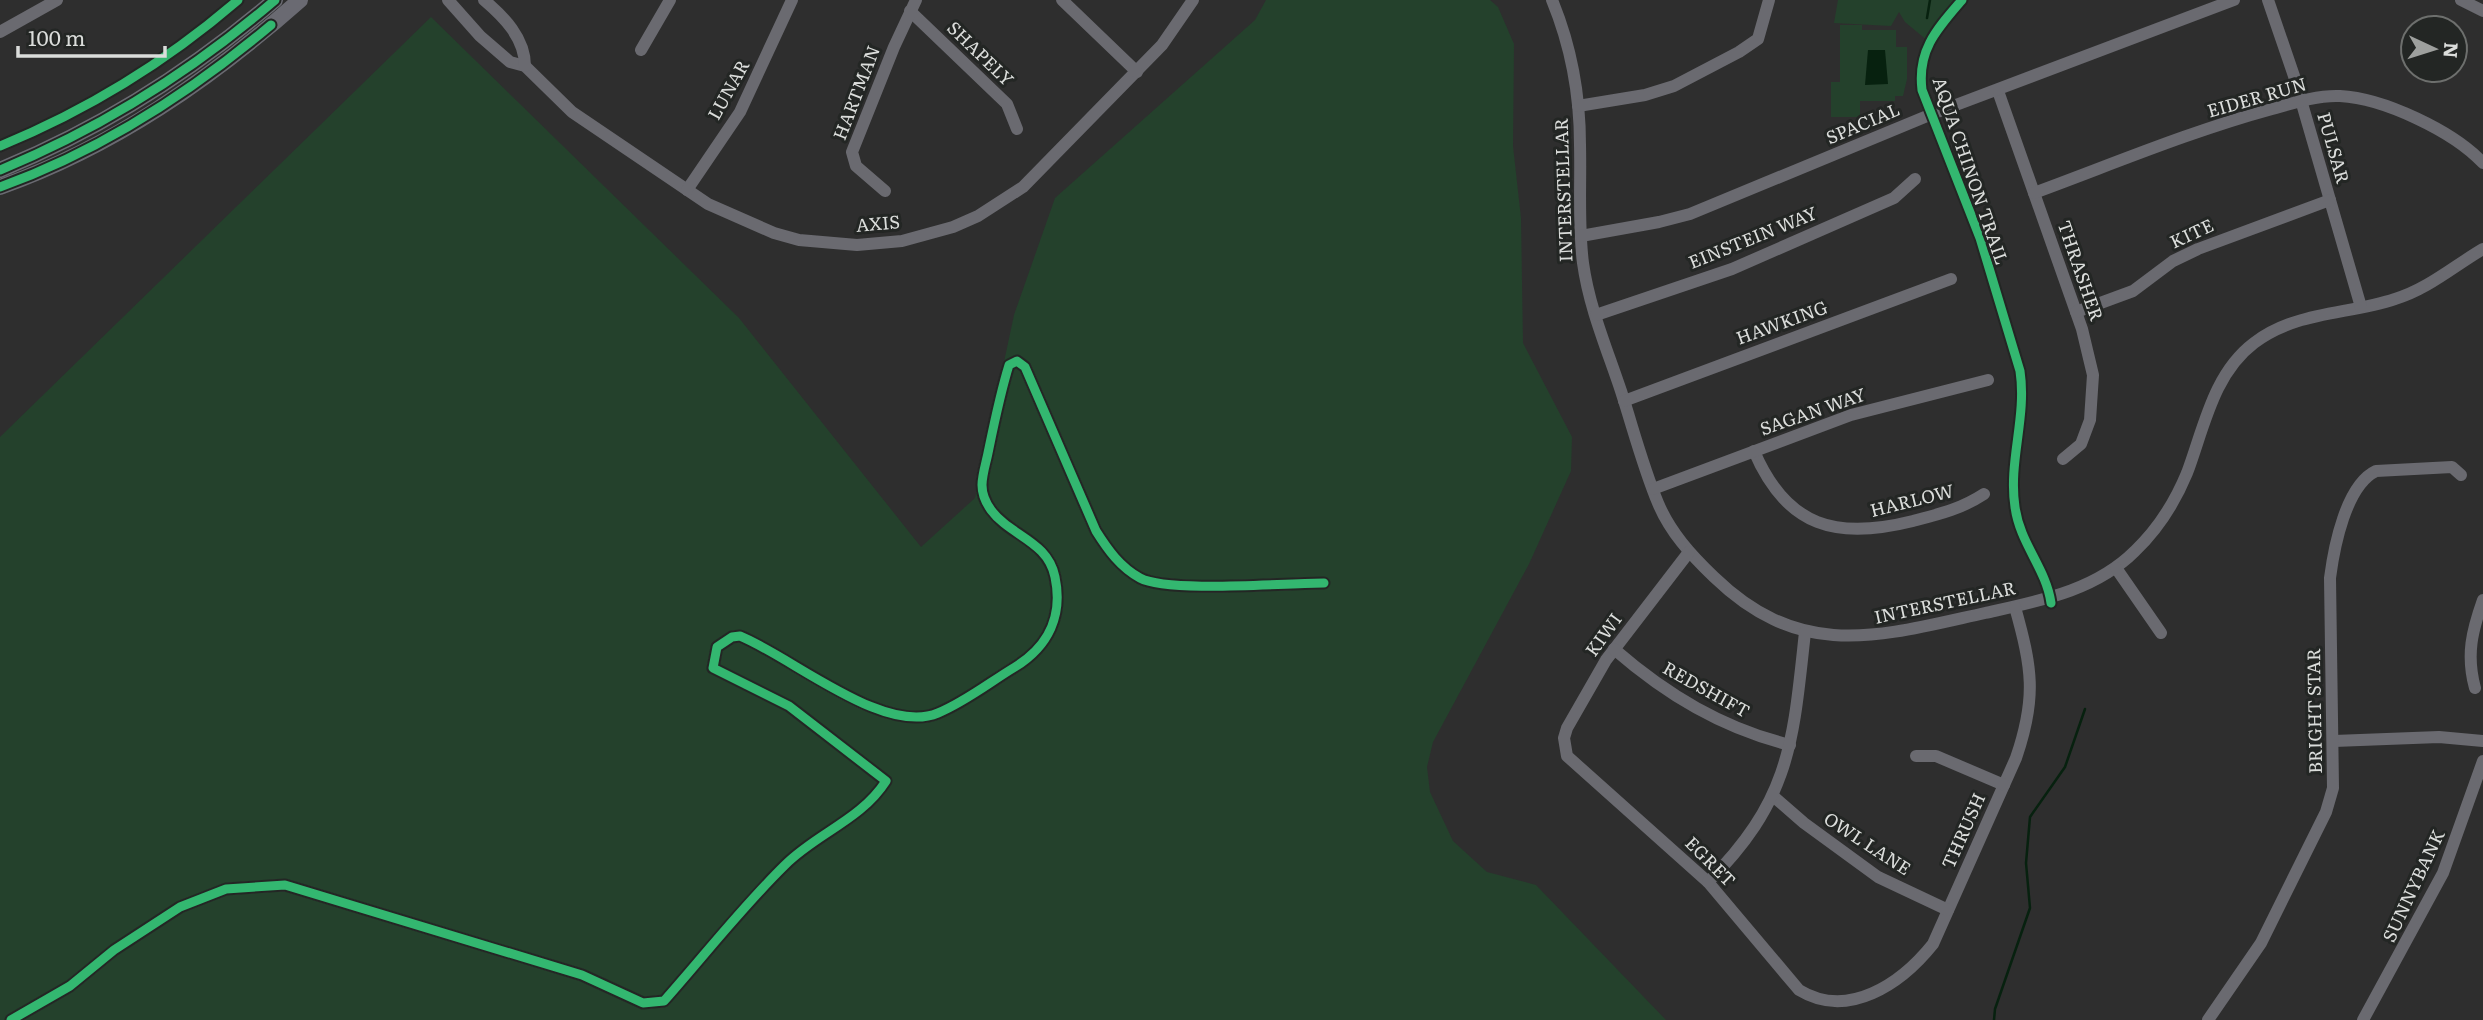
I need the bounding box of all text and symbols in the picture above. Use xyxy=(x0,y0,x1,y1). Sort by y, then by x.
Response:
scale bar xyxy=(18,14,164,58)
street label: SHAPELY xyxy=(942,14,1021,92)
north arrow xyxy=(2399,14,2469,84)
text: 100 m xyxy=(28,21,85,52)
street label: HARTMAN xyxy=(825,41,886,144)
text: N xyxy=(2437,41,2466,59)
street label: LUNAR xyxy=(700,54,755,124)
street label: EIDER RUN xyxy=(2204,69,2309,124)
street label: AQUA CHINON TRAIL xyxy=(1927,73,2016,268)
street label: SPACIAL xyxy=(1821,95,1904,150)
street label: PULSAR xyxy=(2311,109,2358,187)
street label: INTERSTELLAR xyxy=(1546,117,1579,263)
street label: EINSTEIN WAY xyxy=(1684,198,1821,275)
street label: AXIS xyxy=(855,207,901,238)
street label: KITE xyxy=(2165,211,2218,255)
street label: THRASHER xyxy=(2052,216,2111,325)
street label: HAWKING xyxy=(1732,293,1831,351)
street label: SAGAN WAY xyxy=(1756,380,1869,441)
street label: HARLOW xyxy=(1867,476,1957,523)
street label: INTERSTELLAR xyxy=(1871,573,2018,630)
street label: KIWI xyxy=(1578,607,1628,661)
street label: BRIGHT STAR xyxy=(2299,648,2328,774)
street label: REDSHIFT xyxy=(1658,654,1755,724)
street label: THRUSH xyxy=(1934,788,1991,873)
street label: OWL LANE xyxy=(1819,804,1917,881)
street label: SUNNYBANK xyxy=(2375,824,2451,946)
street label: EGRET xyxy=(1680,829,1743,892)

